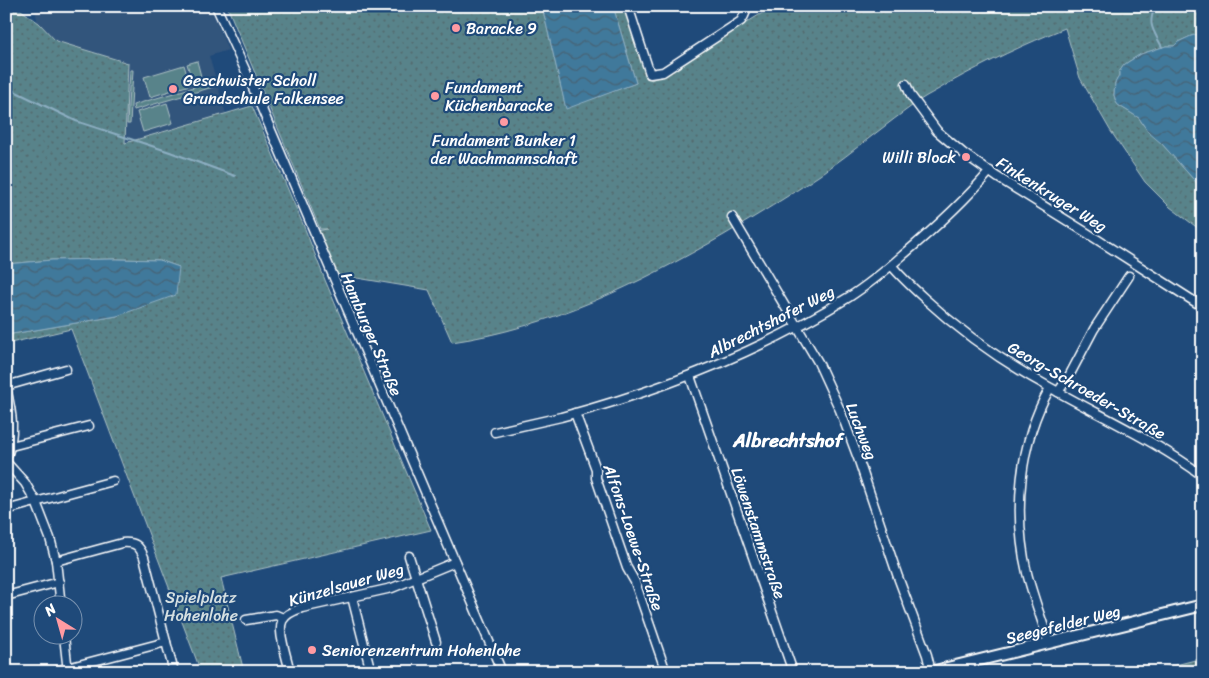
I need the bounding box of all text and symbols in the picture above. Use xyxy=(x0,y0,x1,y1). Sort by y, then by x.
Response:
place label: Baracke 9 xyxy=(466,14,537,43)
marker: Baracke 9 xyxy=(450,22,462,34)
place label: Geschwister Scholl Grundschule Falkensee xyxy=(183,66,344,113)
place label: Fundament Küchenbaracke xyxy=(445,73,553,120)
marker: Geschwister Scholl Grundschule Falkensee xyxy=(167,83,179,95)
marker: Fundament Küchenbaracke xyxy=(429,90,441,102)
marker: Fundament Bunker 1 der Wachmannschaft xyxy=(498,116,510,128)
place label: Fundament Bunker 1 der Wachmannschaft xyxy=(431,126,578,173)
place label: Willi Block xyxy=(882,143,956,172)
street label: Finkenkruger Weg xyxy=(990,149,1113,240)
marker: Willi Block xyxy=(960,151,972,163)
street label: Hamburger Straße xyxy=(332,268,411,401)
street label: Albrechtshofer Weg xyxy=(702,277,840,366)
street label: Georg-Schroeder-Straße xyxy=(1002,333,1171,448)
street label: Luchweg xyxy=(837,398,886,464)
district label: Albrechtshof xyxy=(732,424,845,457)
street label: Alfons-Loewe-Straße xyxy=(595,459,672,615)
street label: Löwenstammstraße xyxy=(722,463,795,603)
street label: Künzelsauer Weg xyxy=(285,554,407,615)
park label: Spielplatz Hohenlohe xyxy=(164,583,238,630)
north arrow xyxy=(32,596,82,646)
street label: Seegefelder Weg xyxy=(1003,596,1124,653)
text: N xyxy=(38,597,62,624)
place label: Seniorenzentrum Hohenlohe xyxy=(322,636,521,665)
marker: Seniorenzentrum Hohenlohe xyxy=(306,644,318,656)

